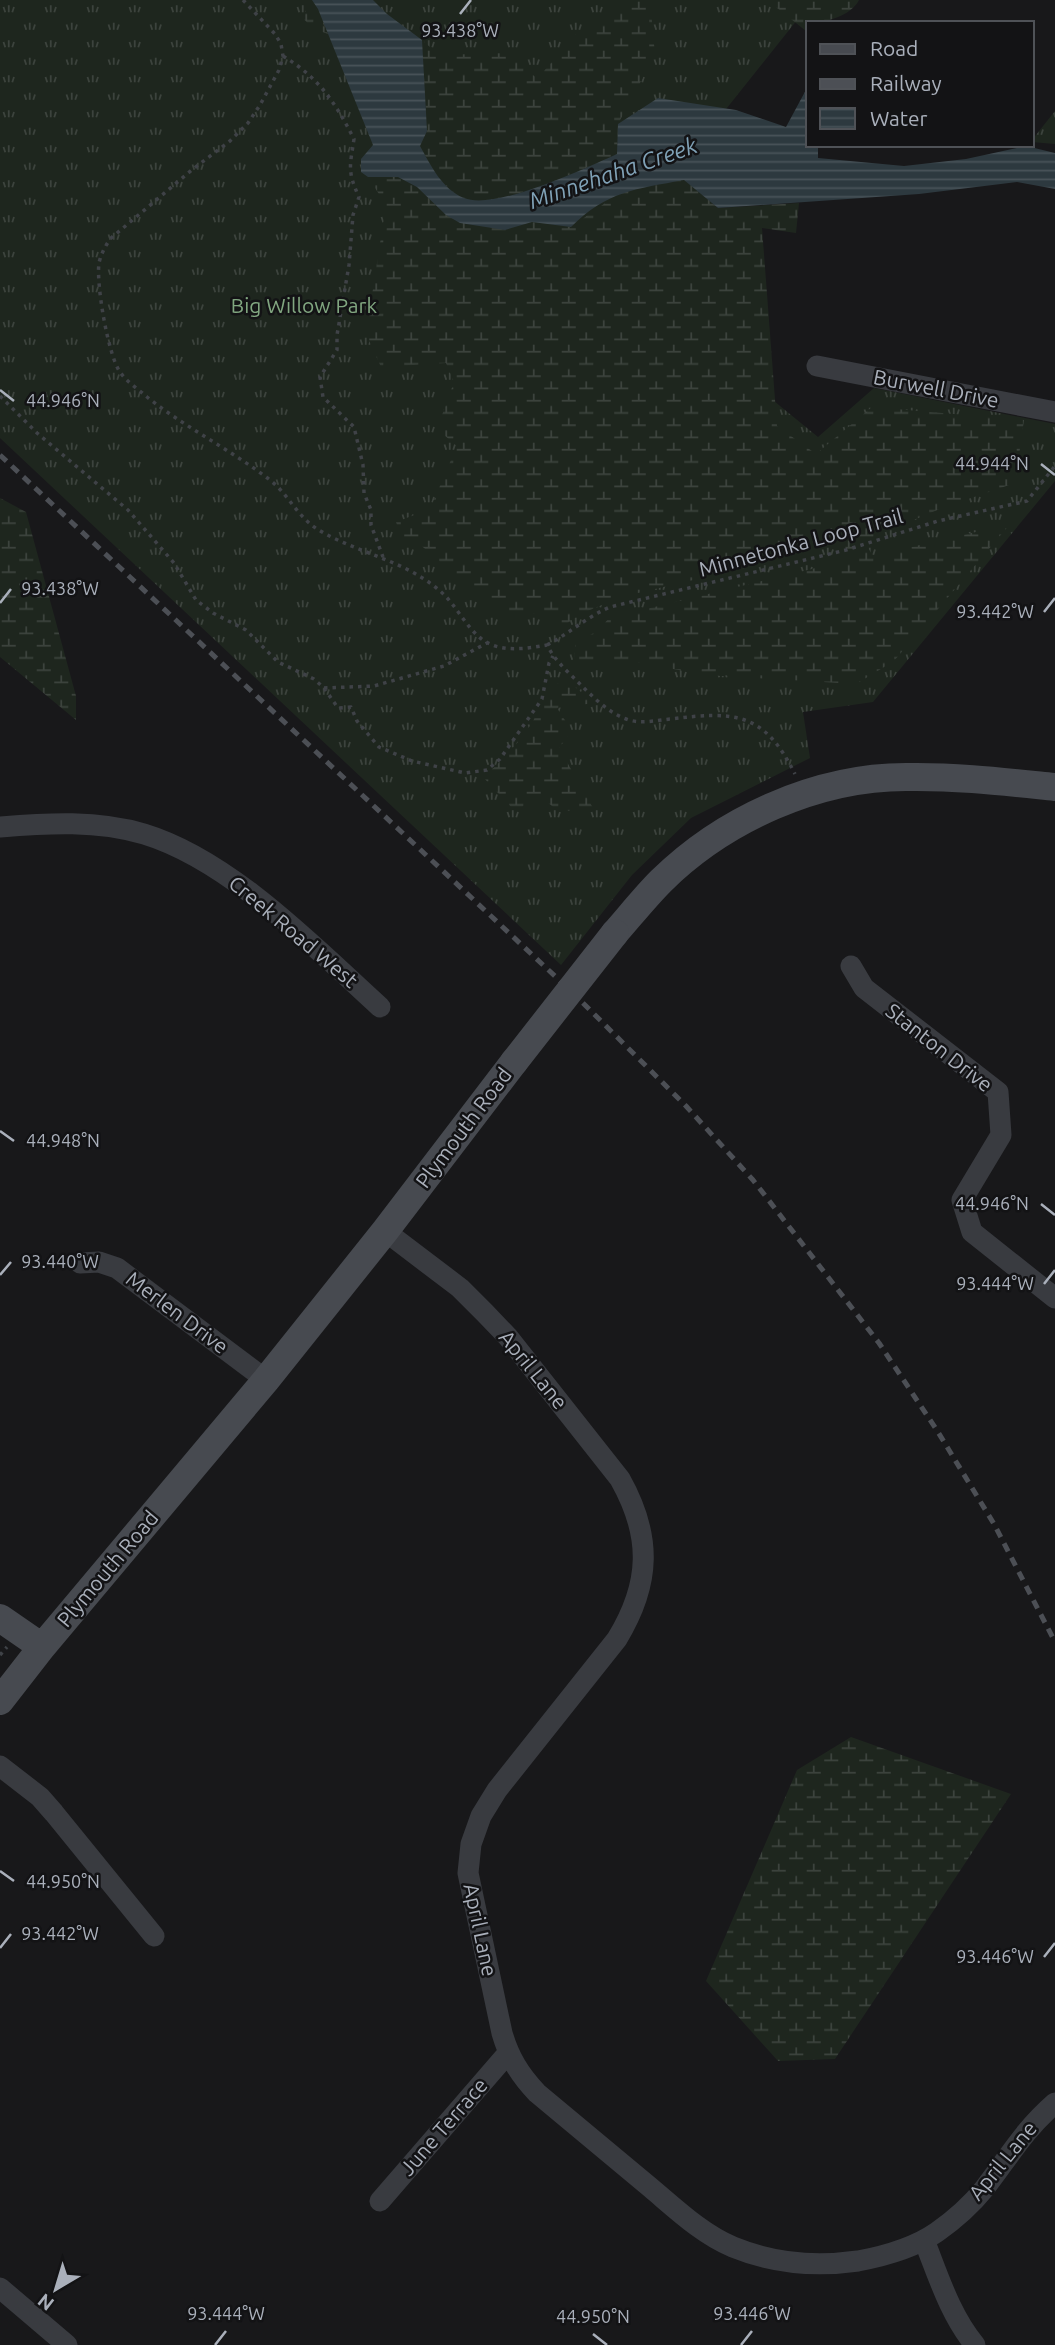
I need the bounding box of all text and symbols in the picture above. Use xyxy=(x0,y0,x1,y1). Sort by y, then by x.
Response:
text: 93.438°W xyxy=(421,20,499,40)
legend xyxy=(806,21,1034,147)
text: Road xyxy=(870,36,918,60)
text: Railway xyxy=(870,71,942,95)
text: Water xyxy=(870,106,928,130)
water label: Minnehaha Creek xyxy=(525,132,700,213)
park label: Big Willow Park xyxy=(231,293,378,317)
street label: Burwell Drive xyxy=(872,364,1001,412)
text: 44.946°N xyxy=(26,390,100,410)
text: 44.944°N xyxy=(955,453,1029,473)
street label: Minnetonka Loop Trail xyxy=(696,503,905,581)
text: 93.438°W xyxy=(21,578,99,598)
text: 93.442°W xyxy=(956,601,1034,621)
street label: Creek Road West xyxy=(224,870,363,992)
street label: Stanton Drive xyxy=(881,998,998,1096)
street label: Plymouth Road xyxy=(410,1063,516,1192)
text: 44.948°N xyxy=(26,1130,100,1150)
text: 44.946°N xyxy=(955,1193,1029,1213)
text: 93.440°W xyxy=(21,1251,99,1271)
street label: Merlen Drive xyxy=(122,1266,233,1358)
text: 93.444°W xyxy=(956,1273,1034,1293)
street label: April Lane xyxy=(495,1325,573,1414)
street label: Plymouth Road xyxy=(52,1505,163,1631)
text: 44.950°N xyxy=(26,1871,100,1891)
street label: April Lane xyxy=(459,1881,503,1978)
text: 93.442°W xyxy=(21,1923,99,1943)
text: 93.446°W xyxy=(956,1946,1034,1966)
street label: June Terrace xyxy=(395,2073,492,2180)
street label: April Lane xyxy=(963,2116,1041,2205)
north arrow xyxy=(21,2254,91,2324)
text: N xyxy=(33,2289,58,2315)
text: 93.444°W xyxy=(187,2303,265,2323)
text: 93.446°W xyxy=(713,2303,791,2323)
text: 44.950°N xyxy=(556,2306,630,2326)

